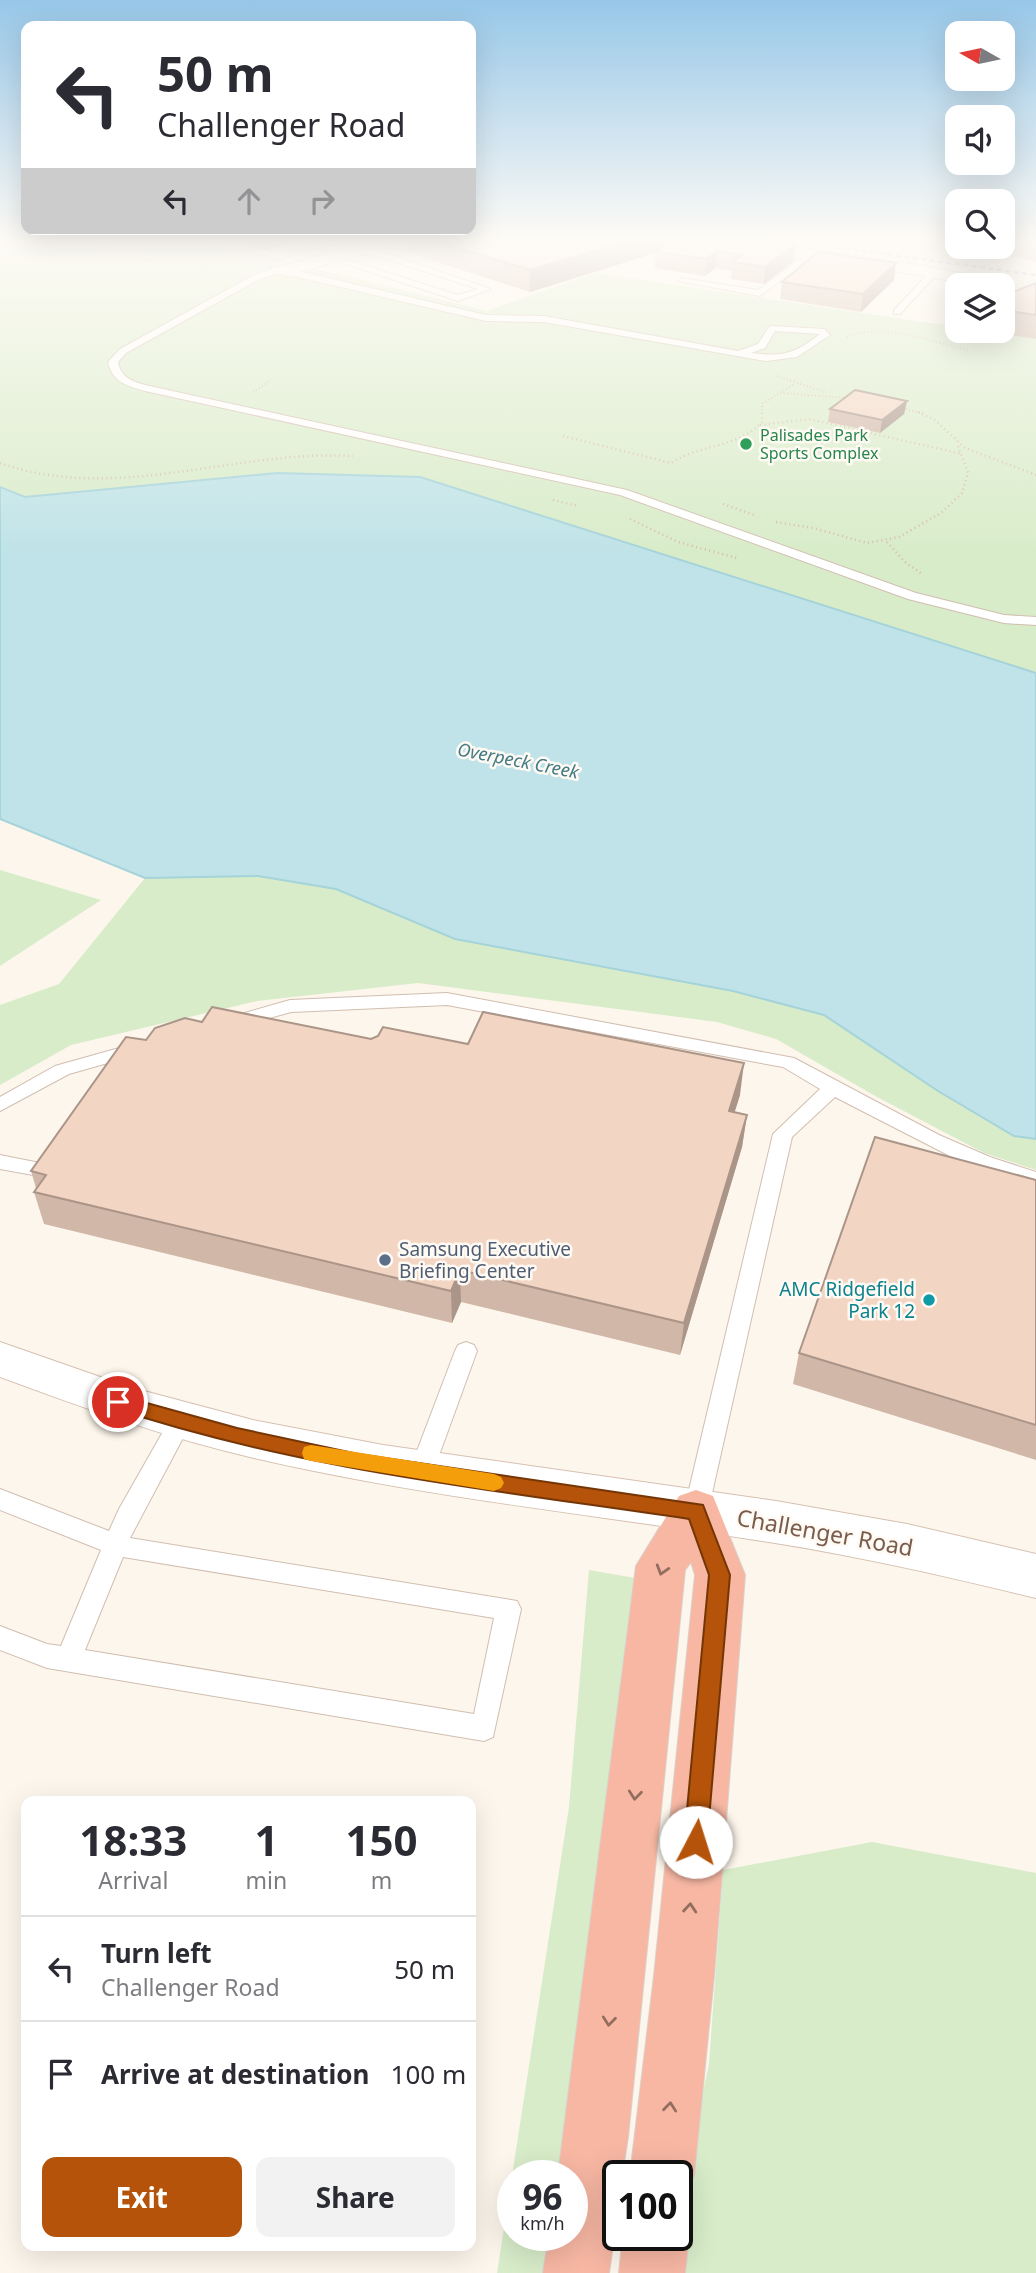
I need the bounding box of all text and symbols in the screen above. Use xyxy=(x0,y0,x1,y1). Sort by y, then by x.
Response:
north arrow xyxy=(945,21,1015,91)
map controls xyxy=(945,21,1015,343)
text: 50 m xyxy=(157,40,274,106)
icon: left xyxy=(42,49,133,140)
text: Challenger Road xyxy=(157,103,405,146)
button: sound xyxy=(945,105,1015,175)
icon: left xyxy=(157,182,195,220)
icon: ahead xyxy=(230,182,268,220)
icon: right xyxy=(303,182,341,220)
button: search xyxy=(945,189,1015,259)
button: layers xyxy=(945,273,1015,343)
place label: Palisades Park Sports Complex xyxy=(760,424,879,464)
marker: Palisades Park Sports Complex xyxy=(738,436,754,452)
water label: Overpeck Creek xyxy=(456,737,582,784)
place label: Samsung Executive Briefing Center xyxy=(399,1236,571,1284)
marker: Samsung Executive Briefing Center xyxy=(377,1252,393,1268)
place label: AMC Ridgefield Park 12 xyxy=(779,1276,915,1324)
marker: AMC Ridgefield Park 12 xyxy=(921,1292,937,1308)
pin xyxy=(88,1372,148,1432)
icon: arrive xyxy=(99,1383,137,1421)
street label: Challenger Road xyxy=(734,1501,916,1563)
one-way arrow xyxy=(656,1563,671,1575)
one-way arrow xyxy=(627,1789,642,1801)
position arrow xyxy=(659,1805,733,1879)
text: 18:33 xyxy=(79,1811,187,1868)
text: 1 xyxy=(254,1811,278,1868)
text: 150 xyxy=(346,1811,418,1868)
text: Arrival xyxy=(98,1864,168,1896)
text: min xyxy=(246,1864,287,1896)
text: m xyxy=(371,1864,392,1896)
one-way arrow xyxy=(682,1902,697,1913)
text: Turn left xyxy=(101,1935,212,1971)
icon: left xyxy=(42,1950,80,1988)
text: 50 m xyxy=(394,1951,455,1987)
text: Challenger Road xyxy=(101,1971,280,2003)
one-way arrow xyxy=(602,2015,617,2027)
icon: arrive xyxy=(42,2055,80,2093)
text: Arrive at destination xyxy=(101,2056,370,2092)
text: 100 m xyxy=(391,2056,466,2092)
one-way arrow xyxy=(662,2102,677,2113)
button: Exit xyxy=(42,2157,242,2237)
button: Share xyxy=(256,2157,455,2237)
speed limit sign: 100 xyxy=(602,2160,693,2251)
text: 96 xyxy=(522,2173,563,2220)
text: km/h xyxy=(520,2211,565,2235)

